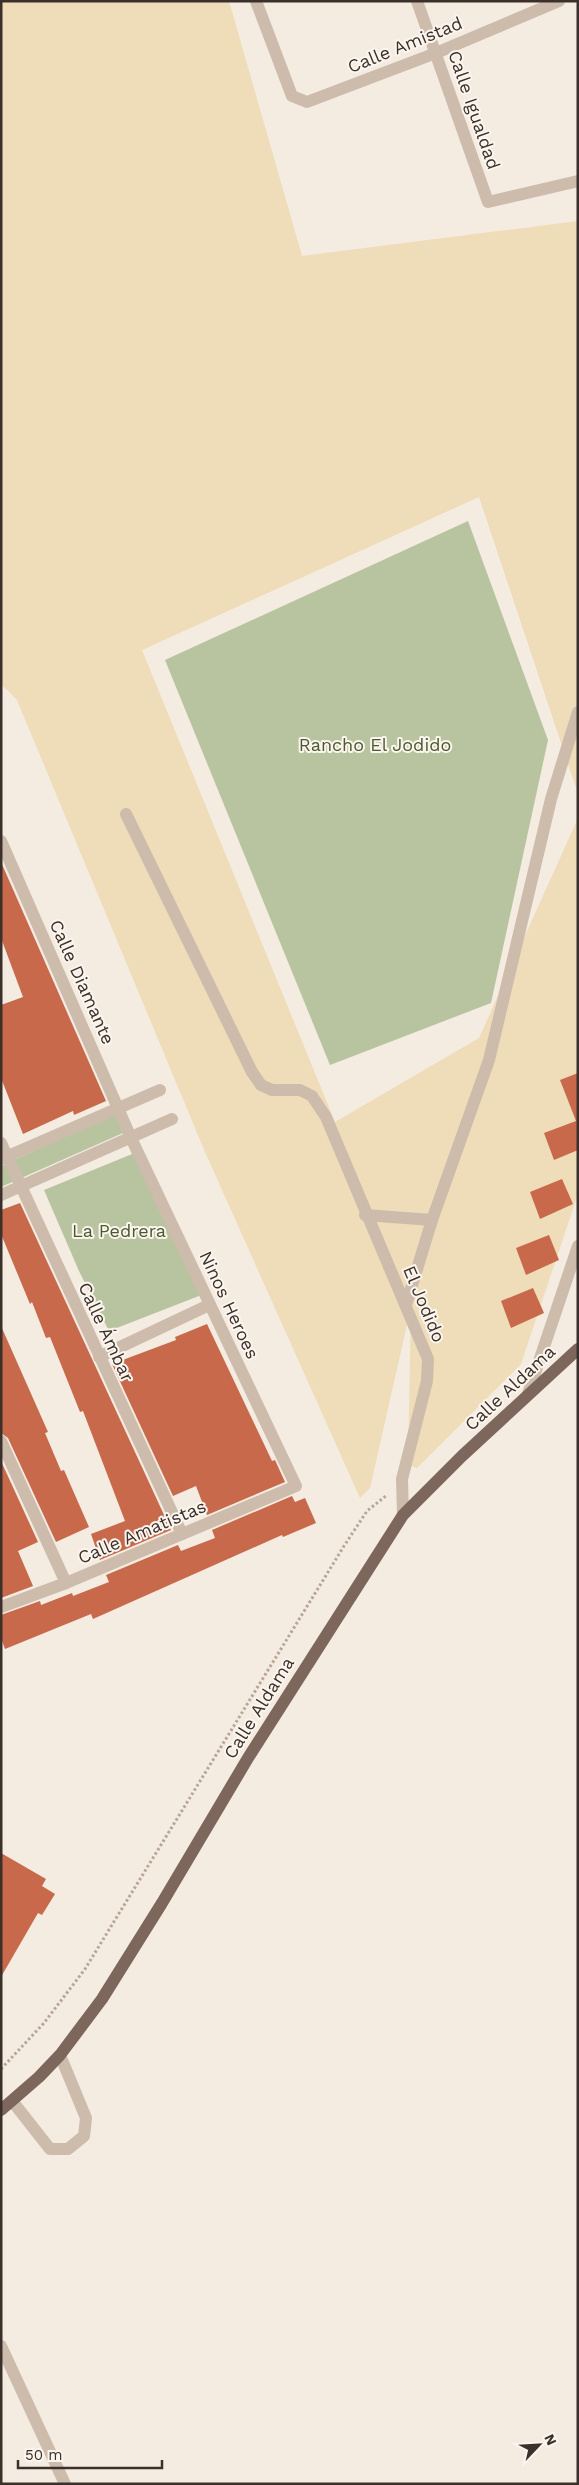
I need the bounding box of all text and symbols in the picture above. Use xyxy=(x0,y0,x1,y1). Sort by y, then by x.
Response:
street label: Calle Amistad xyxy=(344,12,465,77)
street label: Calle Igualdad xyxy=(444,48,505,172)
park label: Rancho El Jodido xyxy=(299,734,451,755)
street label: Calle Diamante xyxy=(46,916,119,1047)
park label: La Pedrera xyxy=(72,1220,166,1241)
street label: Ninos Heroes xyxy=(195,1247,264,1362)
street label: El Jodido xyxy=(399,1262,450,1345)
street label: Calle Ámbar xyxy=(74,1279,139,1385)
street label: Calle Aldama xyxy=(460,1341,559,1435)
street label: Calle Amatistas xyxy=(75,1495,209,1568)
street label: Calle Aldama xyxy=(219,1653,298,1762)
north arrow xyxy=(514,2420,564,2470)
text: N xyxy=(541,2431,560,2448)
scale bar xyxy=(18,2438,161,2470)
text: 50 m xyxy=(25,2446,62,2464)

